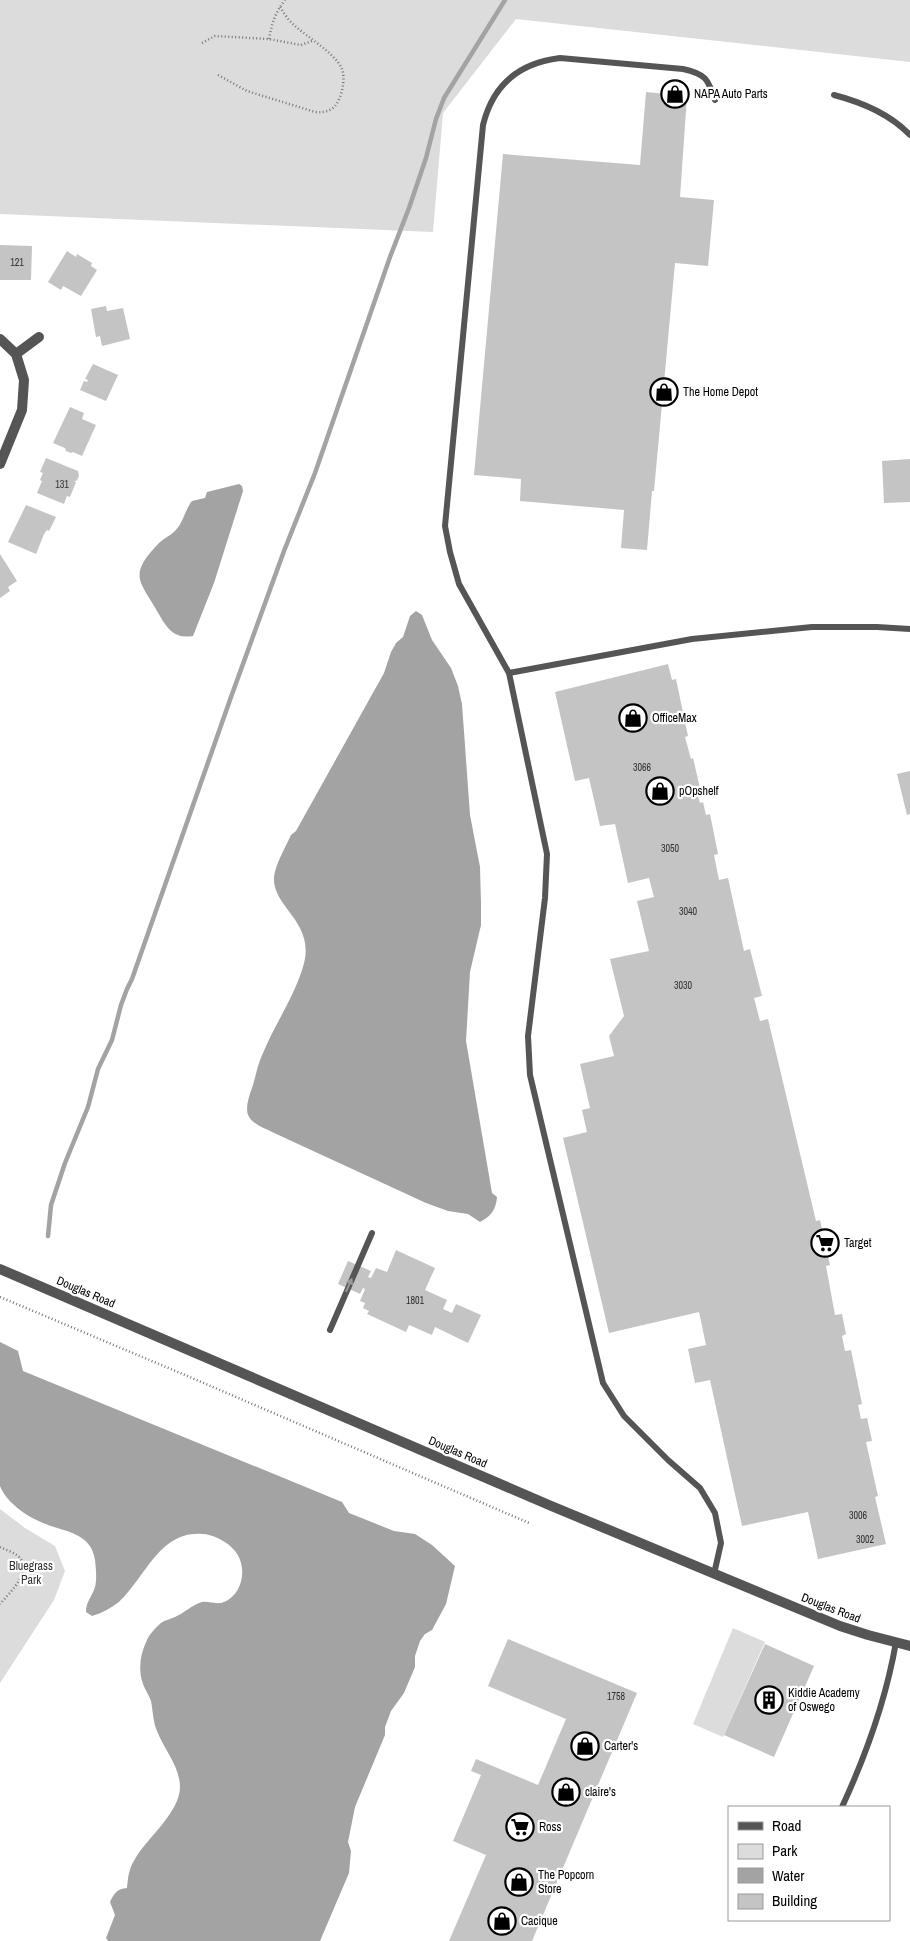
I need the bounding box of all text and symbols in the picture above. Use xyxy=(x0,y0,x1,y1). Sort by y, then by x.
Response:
shop icon: NAPA Auto Parts xyxy=(660,79,690,109)
place label: NAPA Auto Parts xyxy=(694,86,768,102)
house number: 121 xyxy=(10,256,24,269)
shop icon: The Home Depot xyxy=(649,377,679,407)
place label: The Home Depot xyxy=(683,384,758,400)
house number: 131 xyxy=(55,478,69,491)
shop icon: OfficeMax xyxy=(618,703,648,733)
place label: OfficeMax xyxy=(652,710,697,726)
house number: 3066 xyxy=(633,761,652,774)
shop icon: pOpshelf xyxy=(645,776,675,806)
place label: pOpshelf xyxy=(679,783,719,799)
house number: 3050 xyxy=(661,842,680,855)
house number: 3040 xyxy=(679,905,698,918)
house number: 3030 xyxy=(674,979,693,992)
supermarket icon: Target xyxy=(810,1228,840,1258)
place label: Target xyxy=(844,1235,872,1251)
street label: Douglas Road xyxy=(54,1272,118,1312)
one-way arrow xyxy=(346,1278,354,1292)
house number: 1801 xyxy=(406,1294,425,1307)
street label: Douglas Road xyxy=(426,1432,490,1472)
house number: 3006 xyxy=(849,1509,868,1522)
house number: 3002 xyxy=(856,1533,875,1546)
park label: Bluegrass Park xyxy=(9,1558,53,1588)
street label: Douglas Road xyxy=(799,1589,863,1627)
building icon: Kiddie Academy of Oswego xyxy=(754,1685,784,1715)
place label: Kiddie Academy of Oswego xyxy=(788,1685,860,1715)
house number: 1758 xyxy=(607,1690,626,1703)
shop icon: Carter's xyxy=(570,1731,600,1761)
place label: Carter's xyxy=(604,1738,638,1754)
shop icon: claire's xyxy=(551,1777,581,1807)
place label: claire's xyxy=(585,1784,616,1800)
legend xyxy=(728,1806,890,1921)
supermarket icon: Ross xyxy=(505,1812,535,1842)
text: Road xyxy=(772,1815,801,1836)
place label: Ross xyxy=(539,1819,561,1835)
text: Park xyxy=(772,1840,798,1861)
text: Water xyxy=(772,1865,804,1886)
shop icon: The Popcorn Store xyxy=(504,1867,534,1897)
place label: The Popcorn Store xyxy=(538,1867,594,1897)
text: Building xyxy=(772,1890,817,1911)
shop icon: Cacique xyxy=(487,1906,517,1936)
place label: Cacique xyxy=(521,1913,558,1929)

